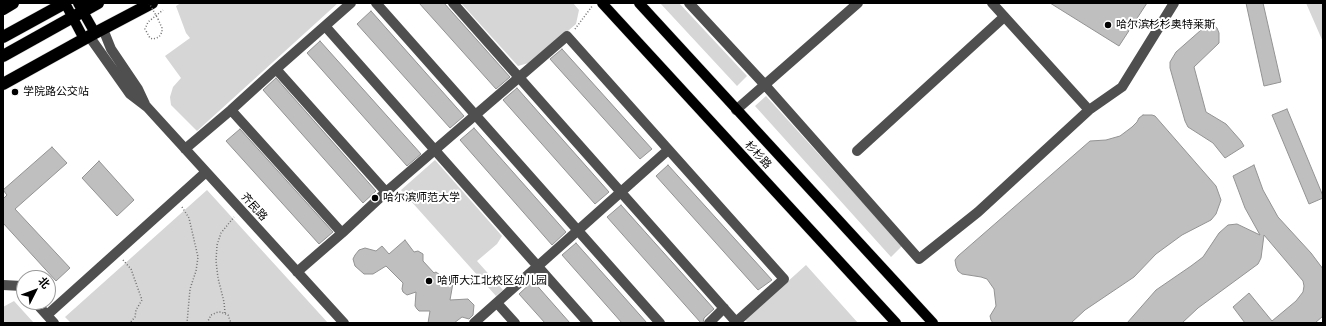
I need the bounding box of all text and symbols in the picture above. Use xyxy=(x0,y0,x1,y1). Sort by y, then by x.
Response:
place label: 哈尔滨杉杉奥特莱斯 xyxy=(1116,18,1215,32)
marker: 哈尔滨杉杉奥特莱斯 xyxy=(1103,20,1113,30)
place label: 学院路公交站 xyxy=(23,85,89,99)
marker: 学院路公交站 xyxy=(10,87,20,97)
street label: 杉杉路 xyxy=(742,138,774,172)
street label: 齐民路 xyxy=(238,190,270,224)
place label: 哈尔滨师范大学 xyxy=(383,191,460,205)
marker: 哈尔滨师范大学 xyxy=(370,193,380,203)
north arrow xyxy=(16,270,56,310)
text: 北 xyxy=(35,274,53,291)
place label: 哈师大江北校区幼儿园 xyxy=(437,274,547,288)
marker: 哈师大江北校区幼儿园 xyxy=(424,276,434,286)

